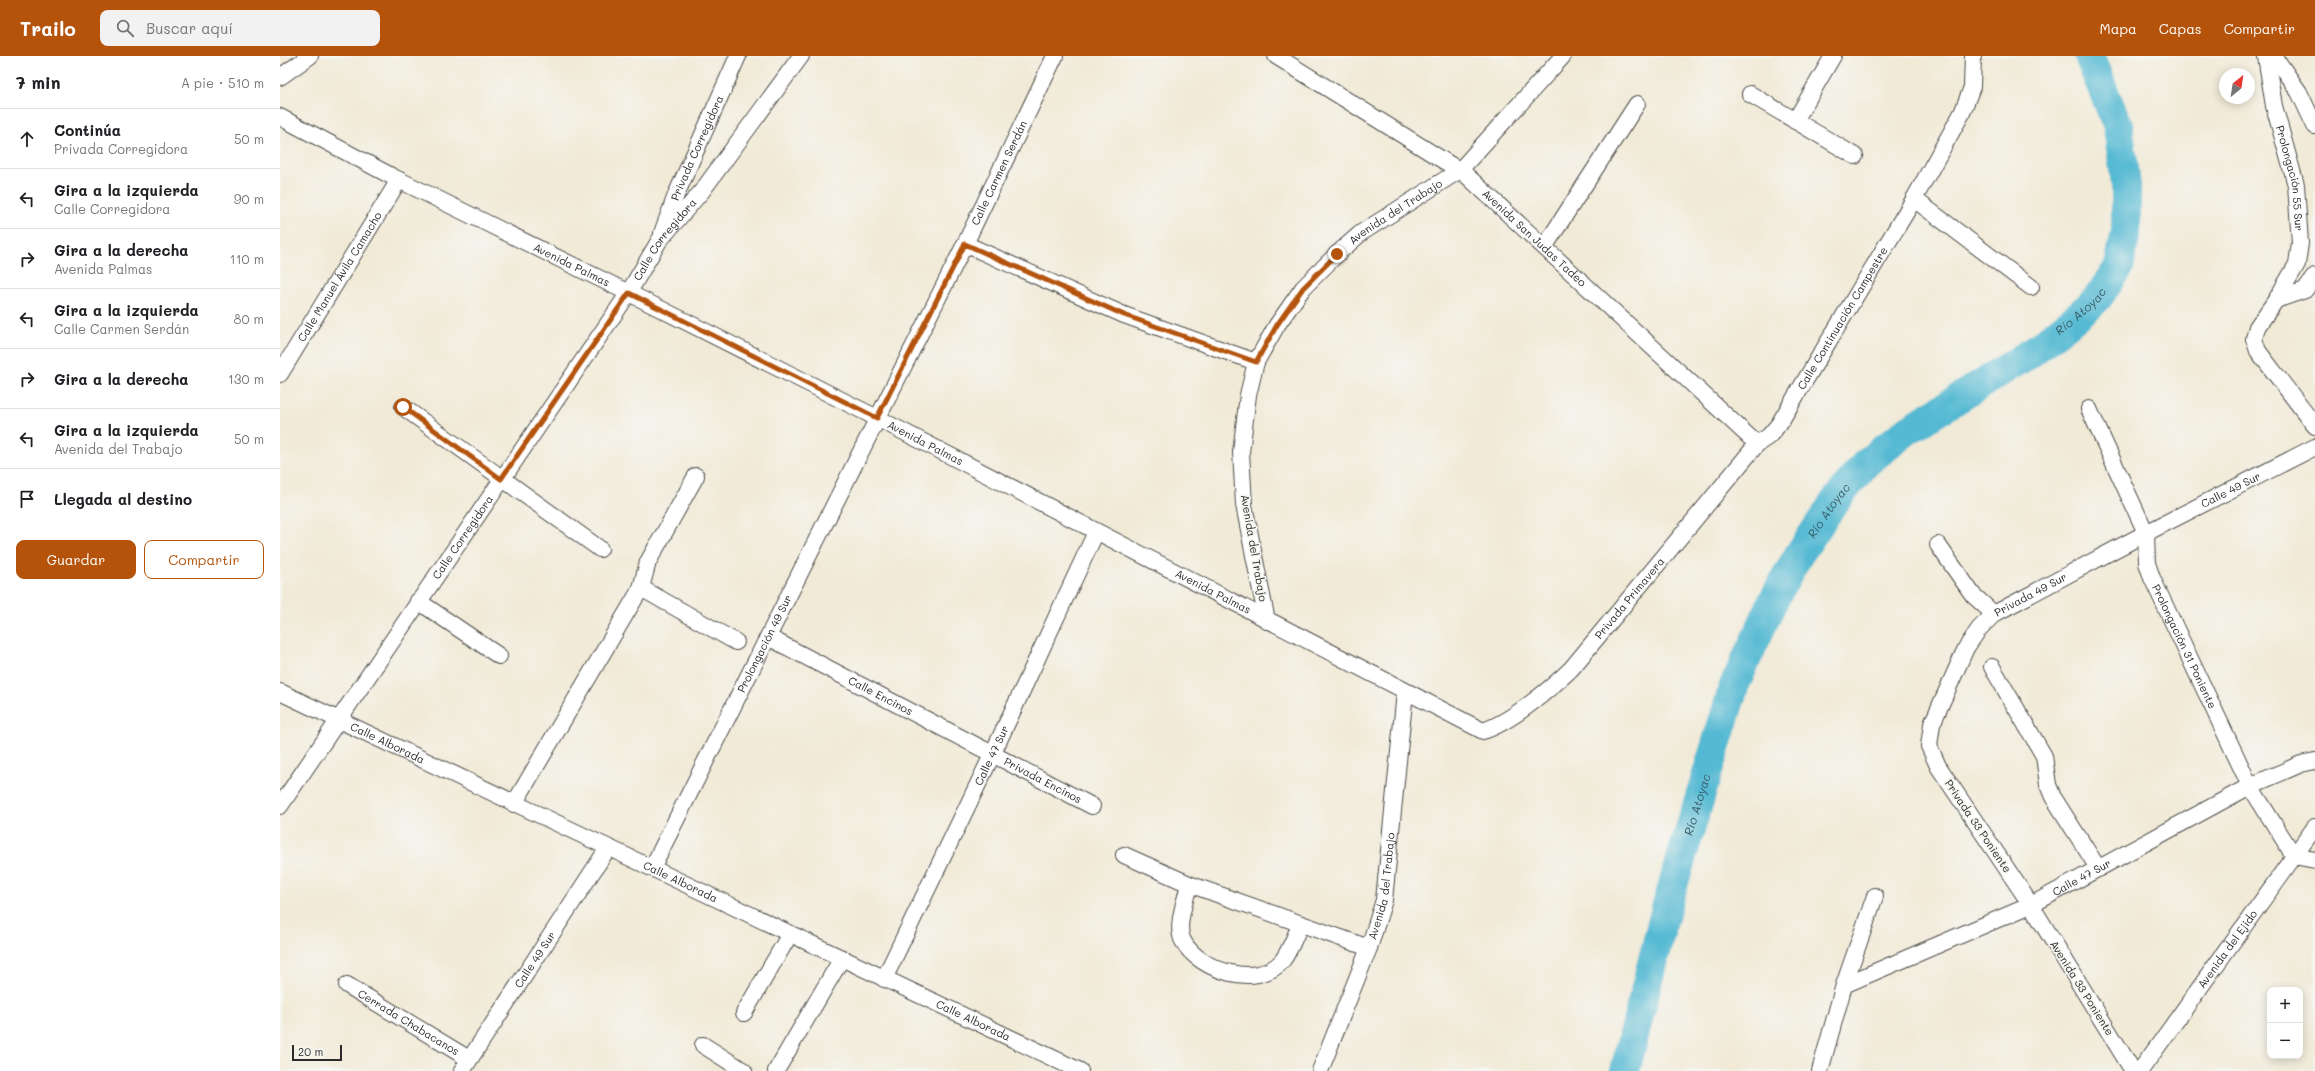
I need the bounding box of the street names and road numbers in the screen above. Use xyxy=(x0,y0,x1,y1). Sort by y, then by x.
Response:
street label: Privada Corregidora xyxy=(667,93,727,202)
street label: Calle Carmen Serdán xyxy=(967,118,1030,228)
street label: Prolongación 55 Sur xyxy=(2273,124,2307,232)
street label: Avenida del Trabajo xyxy=(1345,175,1445,247)
street label: Avenida San Judas Tadeo xyxy=(1479,186,1590,290)
street label: Calle Corregidora xyxy=(629,195,699,283)
street label: Calle Manuel Ávila Camacho xyxy=(294,208,385,344)
street label: Avenida Palmas xyxy=(531,239,613,289)
street label: Calle Continuación Campestre xyxy=(1793,244,1891,392)
street label: Avenida Palmas xyxy=(885,417,966,468)
street label: Calle 49 Sur xyxy=(2198,468,2263,511)
street label: Calle Corregidora xyxy=(428,492,496,582)
street label: Avenida del Trabajo xyxy=(1238,493,1271,603)
street label: Privada Primavera xyxy=(1591,554,1668,642)
street label: Avenida Palmas xyxy=(1173,565,1254,617)
street label: Privada 49 Sur xyxy=(1991,569,2069,620)
street label: Prolongación 31 Poniente xyxy=(2149,582,2221,711)
street label: Prolongación 49 Sur xyxy=(733,592,795,695)
street label: Calle Encinos xyxy=(846,672,916,718)
street label: Calle Alborada xyxy=(348,718,428,767)
street label: Calle 47 Sur xyxy=(971,723,1012,788)
street label: Privada Encinos xyxy=(1002,753,1085,806)
street label: Privada 33 Poniente xyxy=(1942,776,2015,875)
street label: Avenida del Trabajo xyxy=(1364,831,1398,941)
street label: Calle 47 Sur xyxy=(2049,855,2113,899)
street label: Calle Alborada xyxy=(641,857,720,905)
street label: Avenida del Ejido xyxy=(2194,906,2260,991)
street label: Calle 49 Sur xyxy=(510,928,558,991)
street label: Avenida 33 Poniente xyxy=(2047,937,2118,1038)
street label: Cerrada Chabacanos xyxy=(355,985,462,1058)
street label: Calle Alborada xyxy=(934,996,1013,1044)

